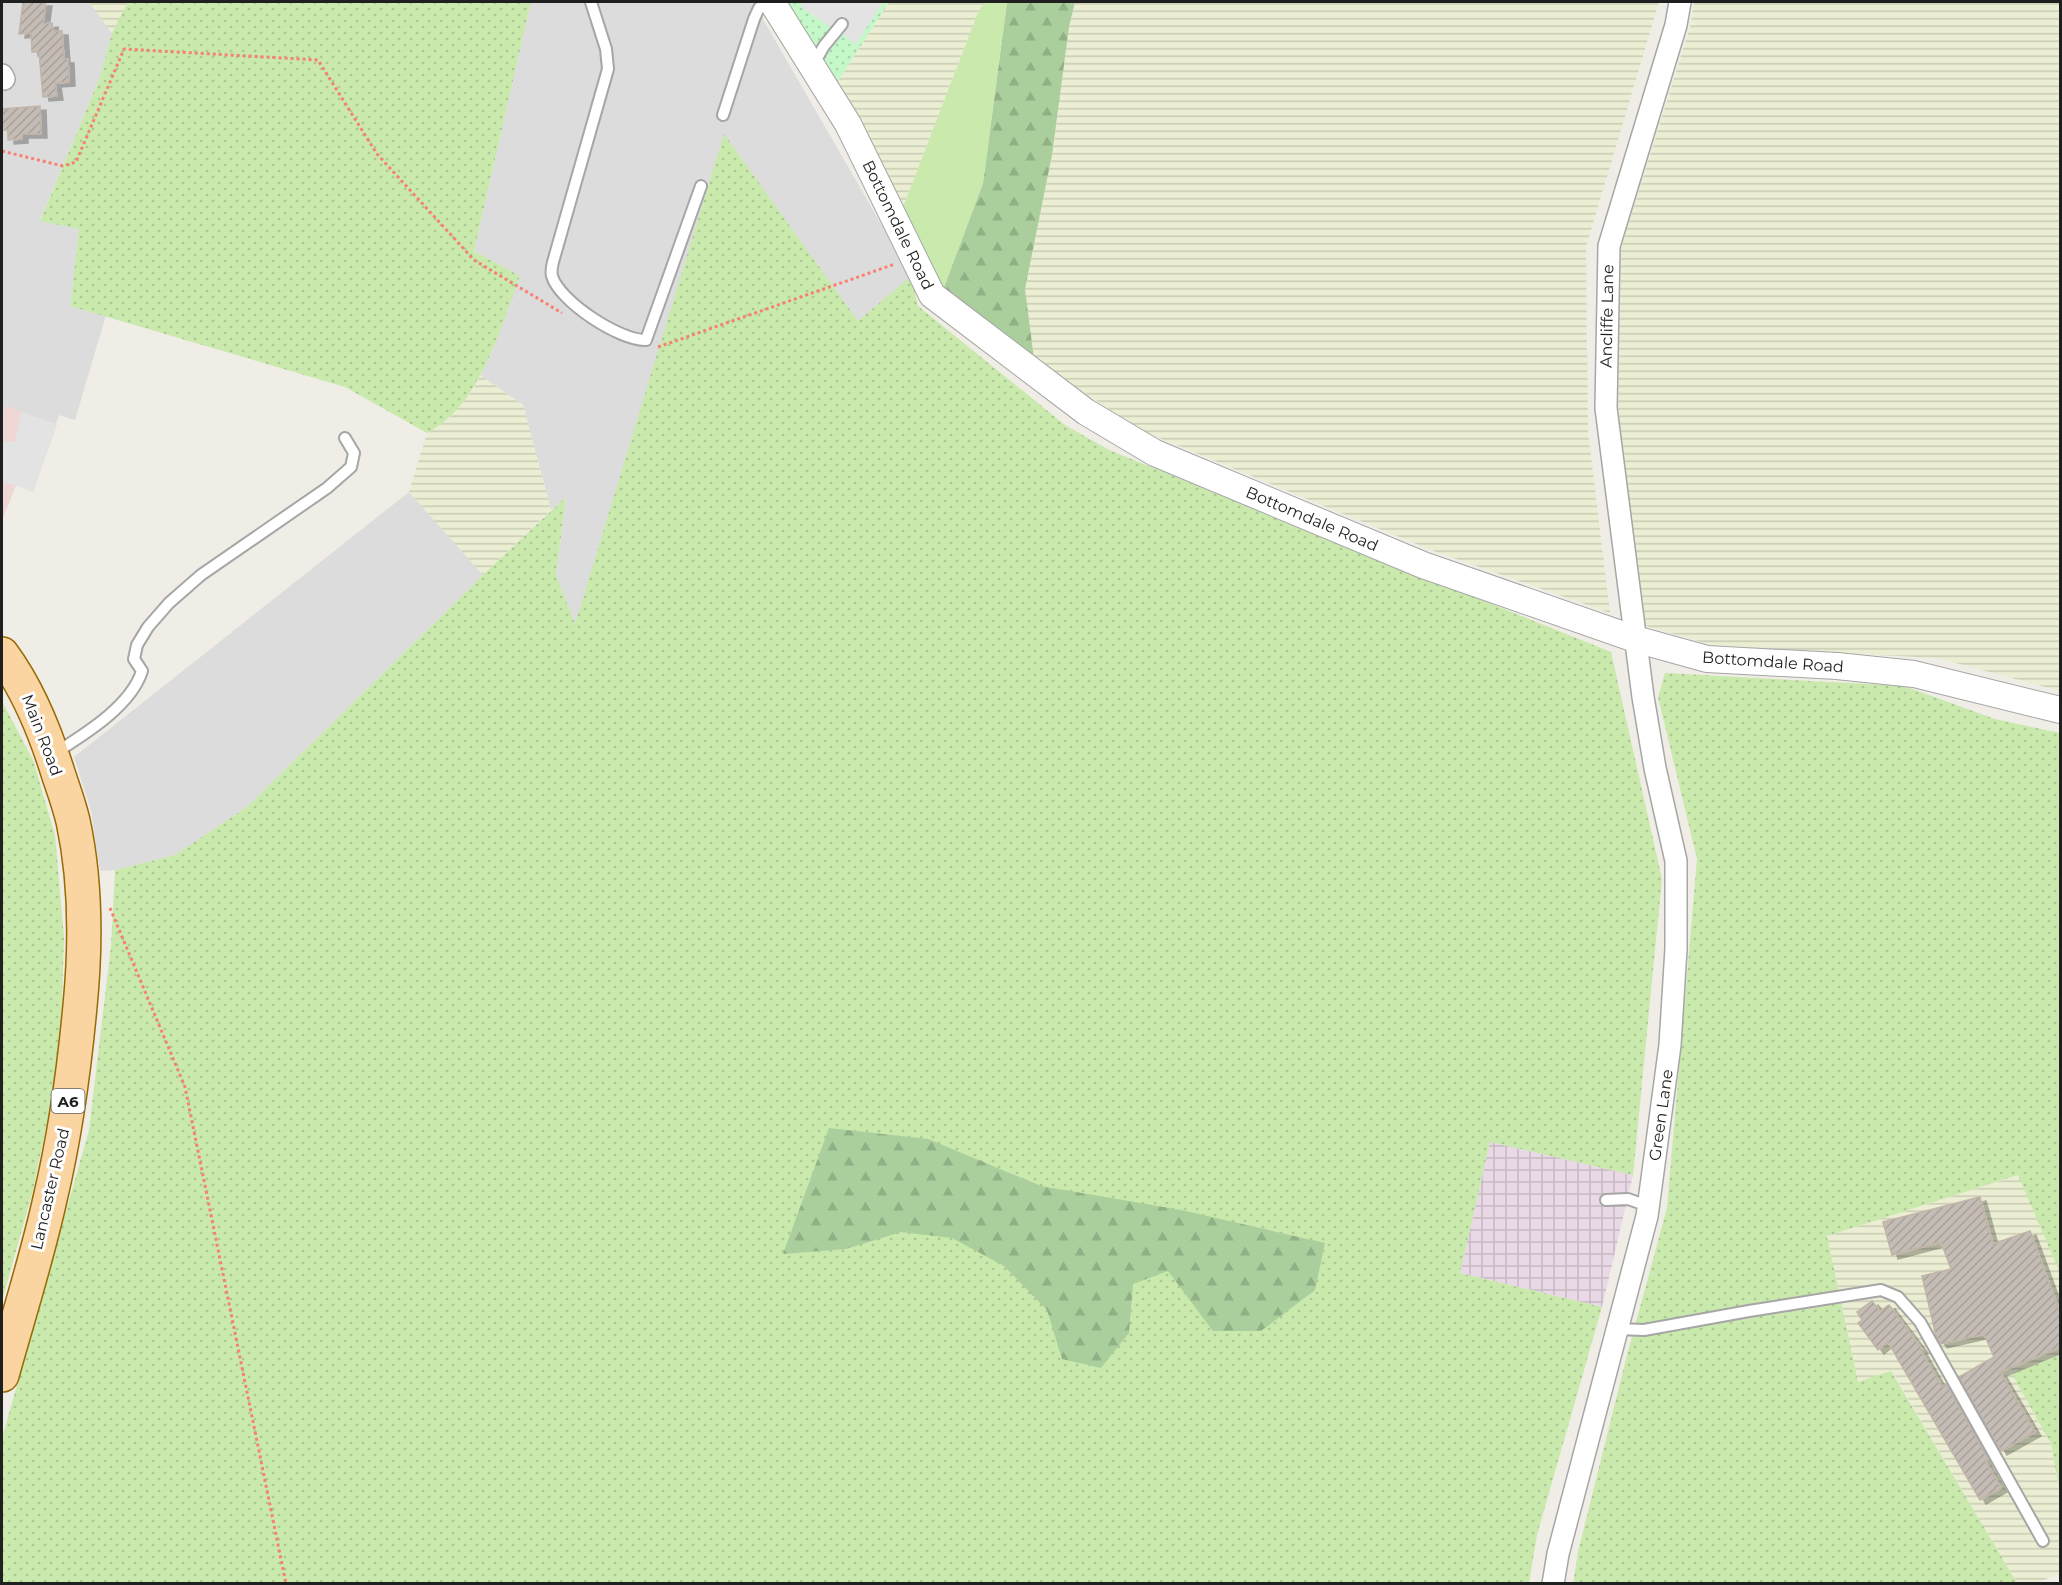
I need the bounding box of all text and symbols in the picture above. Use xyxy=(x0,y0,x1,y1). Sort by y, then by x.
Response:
street label: Bottomdale Road xyxy=(858,157,938,293)
street label: Ancliffe Lane xyxy=(1597,264,1617,368)
street label: Bottomdale Road xyxy=(1243,483,1381,555)
street label: Bottomdale Road xyxy=(1702,648,1844,676)
street label: Main Road xyxy=(18,692,66,778)
street label: Green Lane xyxy=(1645,1068,1677,1162)
road number: A6 xyxy=(52,1089,84,1113)
street label: Lancaster Road xyxy=(27,1126,73,1252)

